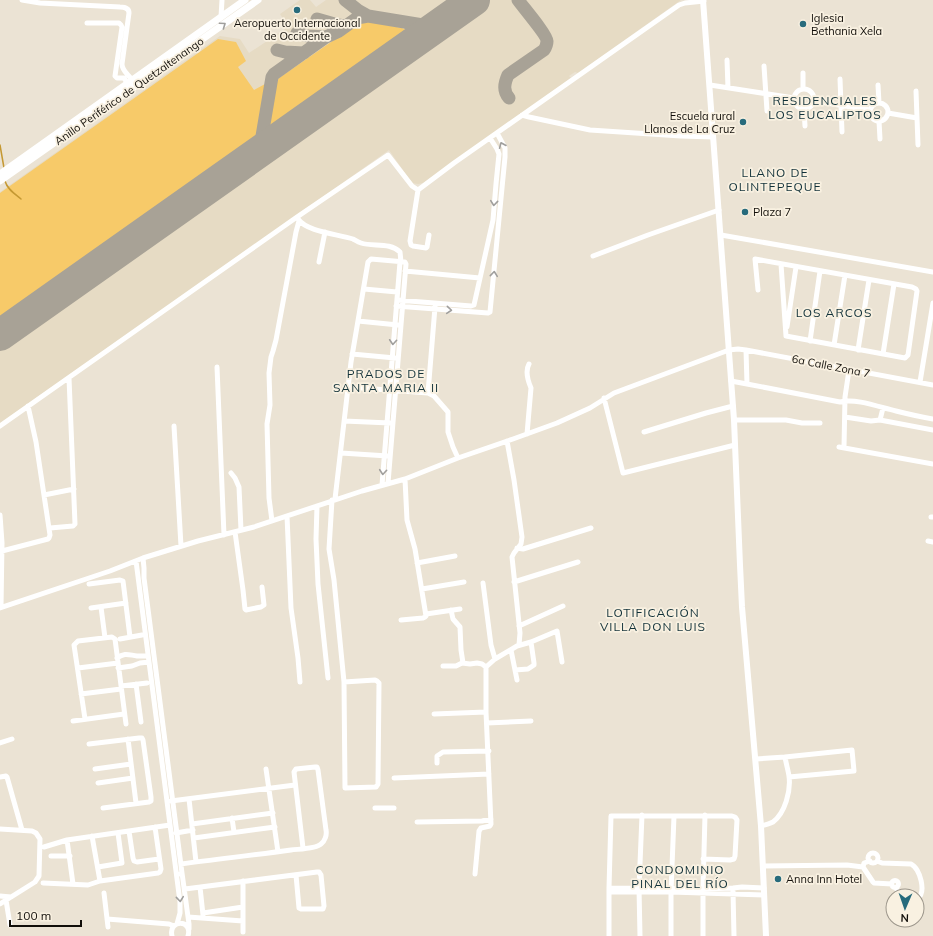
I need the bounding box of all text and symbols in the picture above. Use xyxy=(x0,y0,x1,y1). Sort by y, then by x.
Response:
marker: Aeropuerto Internacional de Occidente xyxy=(292,5,302,15)
place label: Iglesia Bethania Xela xyxy=(811,11,882,38)
place label: Aeropuerto Internacional de Occidente xyxy=(234,16,360,43)
marker: Iglesia Bethania Xela xyxy=(798,19,808,29)
one-way arrow xyxy=(218,23,225,30)
street label: Anillo Periférico de Quetzaltenango xyxy=(52,34,206,148)
district label: RESIDENCIALES LOS EUCALIPTOS xyxy=(768,93,882,122)
place label: Escuela rural Llanos de La Cruz xyxy=(644,109,735,136)
marker: Escuela rural Llanos de La Cruz xyxy=(738,117,748,127)
one-way arrow xyxy=(499,142,507,149)
district label: LLANO DE OLINTEPEQUE xyxy=(728,165,822,194)
one-way arrow xyxy=(490,200,499,206)
place label: Plaza 7 xyxy=(753,205,791,219)
marker: Plaza 7 xyxy=(740,207,750,217)
one-way arrow xyxy=(490,271,499,277)
district label: LOS ARCOS xyxy=(796,305,872,320)
one-way arrow xyxy=(446,306,452,315)
one-way arrow xyxy=(389,339,398,345)
street label: 6a Calle Zona 7 xyxy=(791,352,871,380)
district label: PRADOS DE SANTA MARIA II xyxy=(333,366,439,395)
one-way arrow xyxy=(379,469,388,475)
district label: LOTIFICACIÓN VILLA DON LUIS xyxy=(600,605,706,634)
district label: CONDOMINIO PINAL DEL RÍO xyxy=(631,862,729,891)
place label: Anna Inn Hotel xyxy=(786,872,862,886)
marker: Anna Inn Hotel xyxy=(773,874,783,884)
north arrow xyxy=(885,888,925,928)
one-way arrow xyxy=(175,896,184,902)
scale bar xyxy=(10,902,81,928)
text: 100 m xyxy=(16,908,51,923)
text: N xyxy=(900,911,909,925)

